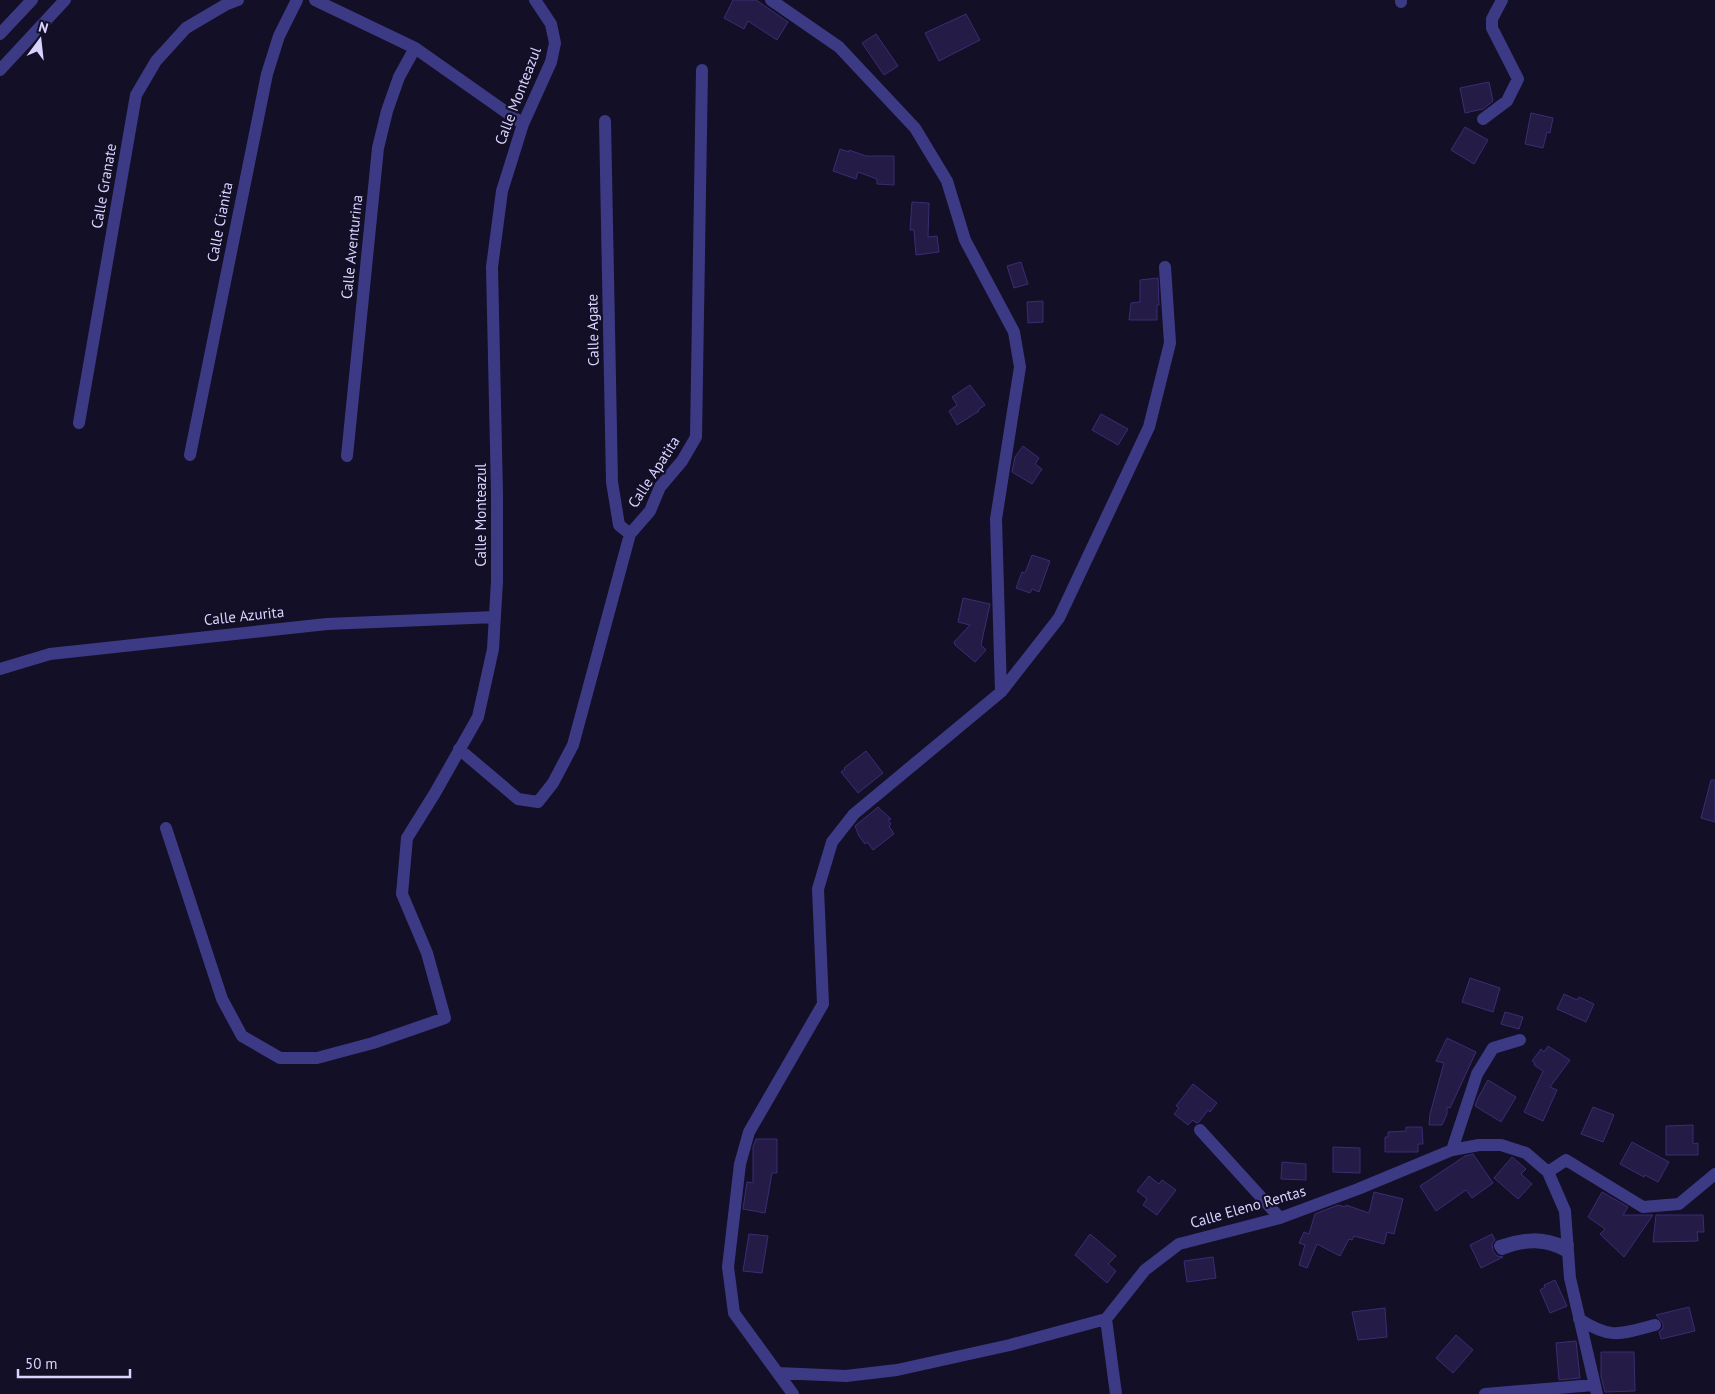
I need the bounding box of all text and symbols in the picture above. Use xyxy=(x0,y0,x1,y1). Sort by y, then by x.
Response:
north arrow xyxy=(15,15,65,65)
text: N xyxy=(37,18,50,37)
street label: Calle Monteazul xyxy=(490,44,545,147)
street label: Calle Granate xyxy=(87,142,120,230)
street label: Calle Cianita xyxy=(202,180,237,263)
street label: Calle Aventurina xyxy=(337,194,366,300)
street label: Calle Agate xyxy=(582,294,603,366)
street label: Calle Apatita xyxy=(623,432,684,511)
street label: Calle Monteazul xyxy=(471,463,490,567)
street label: Calle Azurita xyxy=(203,602,285,629)
street label: Calle Eleno Rentas xyxy=(1188,1181,1308,1232)
scale bar xyxy=(18,1346,130,1378)
text: 50 m xyxy=(25,1354,58,1373)

